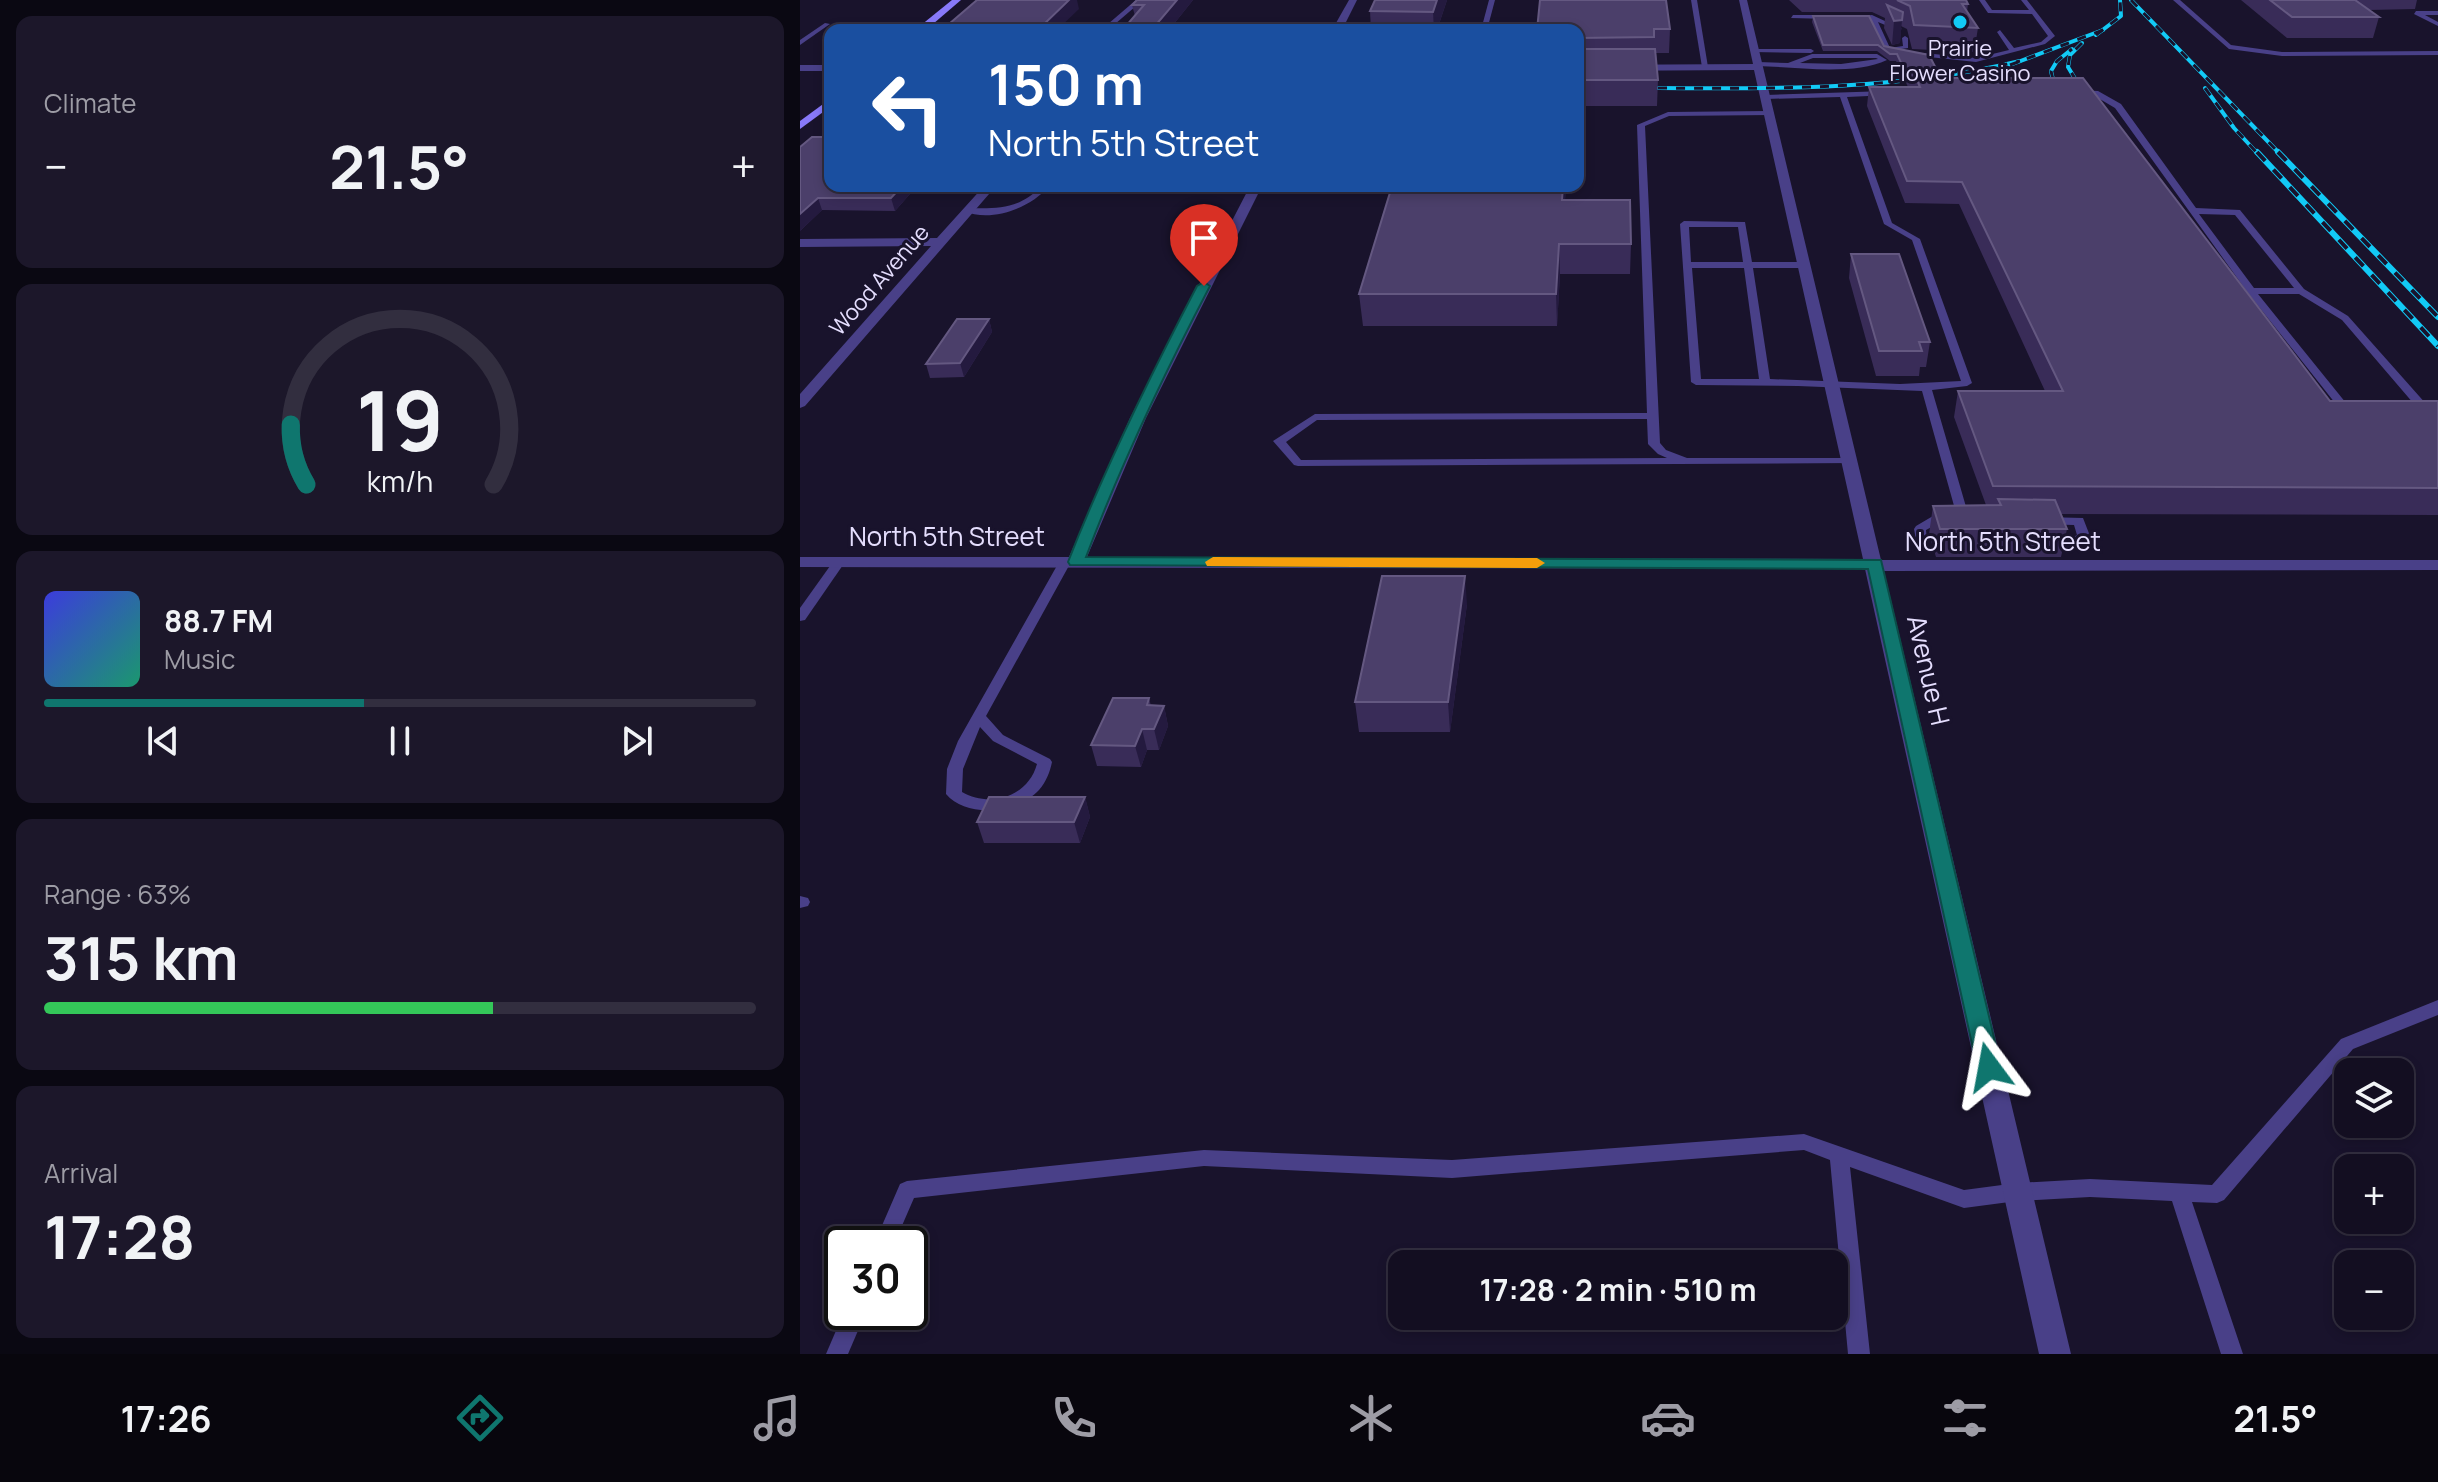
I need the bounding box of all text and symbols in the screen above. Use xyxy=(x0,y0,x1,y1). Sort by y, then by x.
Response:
marker: Prairie Flower Casino xyxy=(1951,13,1969,31)
place label: Prairie Flower Casino xyxy=(1889,33,2031,88)
text: 150 m xyxy=(988,45,1144,122)
icon: left xyxy=(856,56,960,160)
text: Climate xyxy=(44,85,136,121)
text: North 5th Street xyxy=(988,118,1259,167)
text: 21.5° xyxy=(329,125,469,207)
text: − xyxy=(44,136,68,196)
text: + xyxy=(731,136,756,196)
pin xyxy=(1170,204,1238,286)
icon: arrive xyxy=(1182,216,1226,260)
street label: Wood Avenue xyxy=(822,218,936,342)
text: 19 xyxy=(356,362,444,476)
text: km/h xyxy=(367,463,433,502)
street label: North 5th Street xyxy=(849,518,1045,554)
street label: North 5th Street xyxy=(1905,523,2101,559)
text: 88.7 FM xyxy=(164,600,273,641)
street label: Avenue H xyxy=(1899,611,1959,729)
text: Music xyxy=(164,641,235,677)
icon: previous xyxy=(141,719,185,763)
icon: pause xyxy=(378,719,422,763)
icon: next xyxy=(615,719,659,763)
text: Range · 63% xyxy=(44,876,191,912)
text: 315 km xyxy=(44,916,239,998)
position arrow xyxy=(1947,1025,2031,1109)
map controls xyxy=(2334,1058,2414,1330)
button: layers xyxy=(2334,1058,2414,1138)
button: + xyxy=(2334,1154,2414,1234)
text: Arrival xyxy=(44,1155,118,1191)
text: 17:28 xyxy=(44,1195,195,1277)
speed limit sign: 30 xyxy=(824,1226,928,1330)
button: − xyxy=(2334,1250,2414,1330)
text: 17:28 · 2 min · 510 m xyxy=(1479,1269,1757,1310)
icon: directions xyxy=(452,1390,508,1446)
icon: music xyxy=(749,1390,805,1446)
icon: phone xyxy=(1046,1390,1102,1446)
icon: climate xyxy=(1343,1390,1399,1446)
icon: car xyxy=(1640,1390,1696,1446)
icon: filters xyxy=(1937,1390,1993,1446)
text: 17:26 xyxy=(120,1394,212,1443)
text: 21.5° xyxy=(2234,1394,2318,1443)

